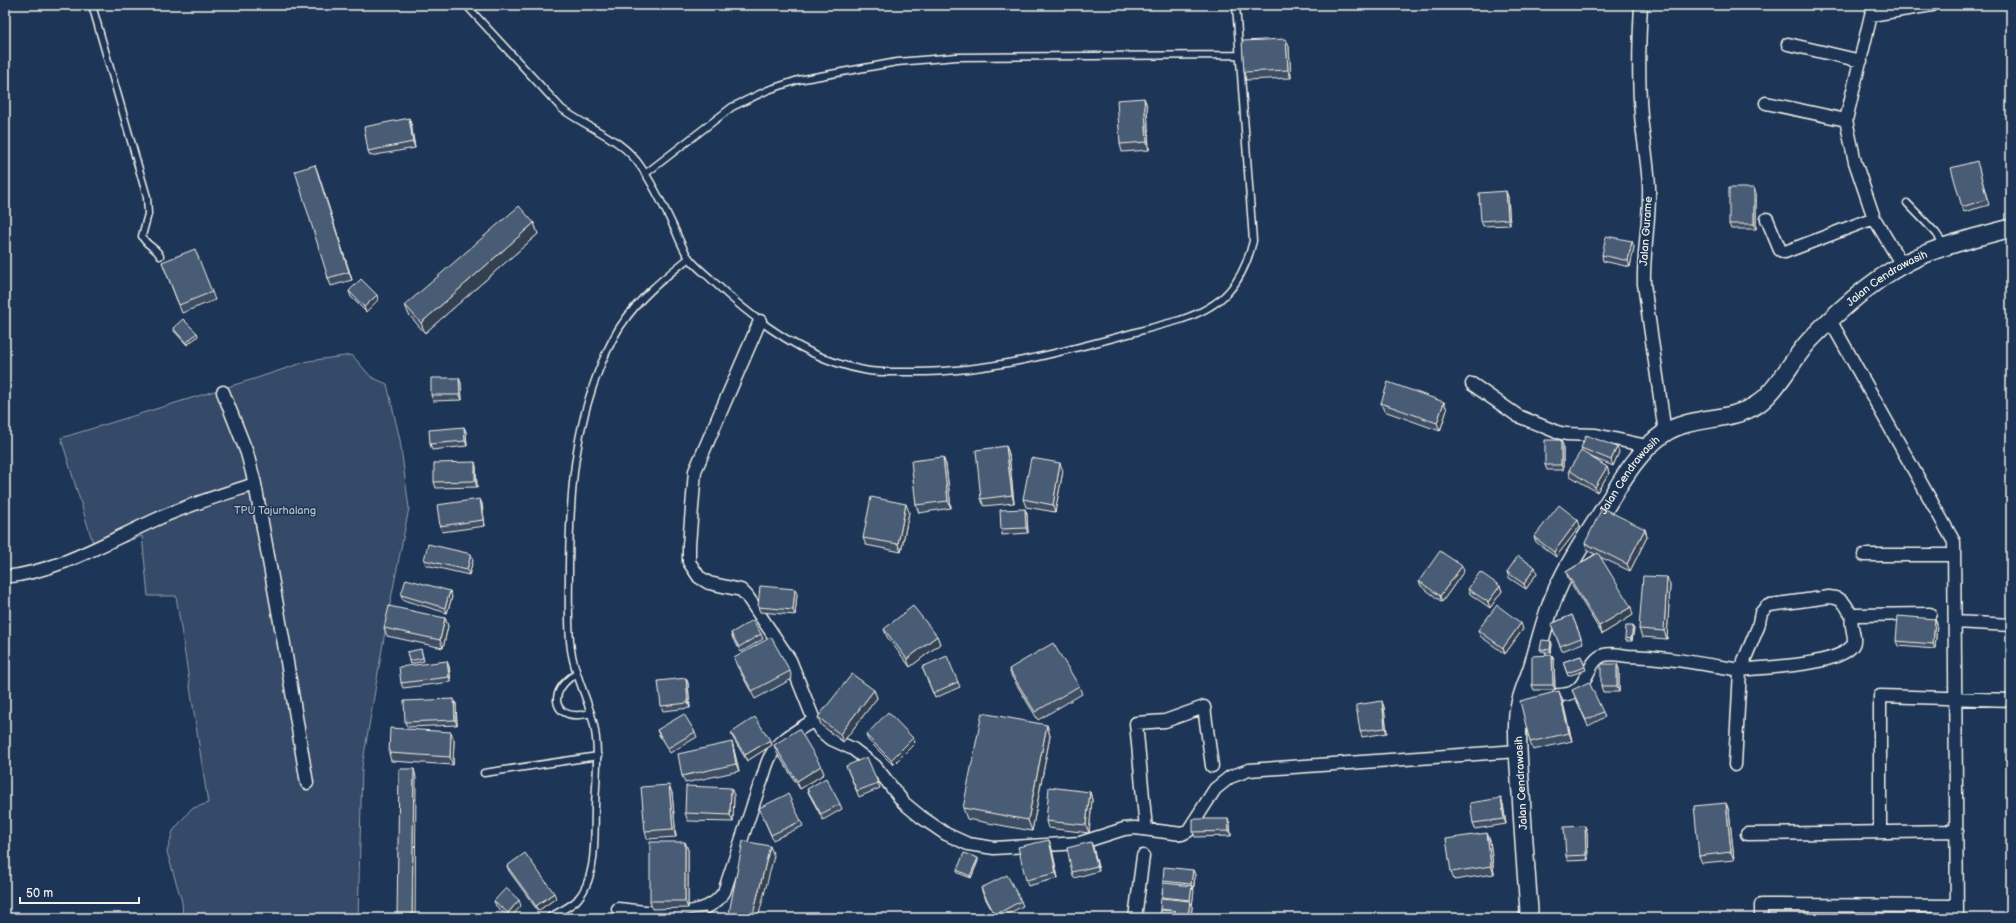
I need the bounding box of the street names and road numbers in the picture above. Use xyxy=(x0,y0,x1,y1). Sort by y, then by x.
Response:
street label: Jalan Gurame xyxy=(1637,195,1655,266)
street label: Jalan Cendrawasih xyxy=(1843,247,1929,309)
street label: Jalan Cendrawasih xyxy=(1596,433,1662,516)
street label: Jalan Cendrawasih xyxy=(1512,736,1530,830)

